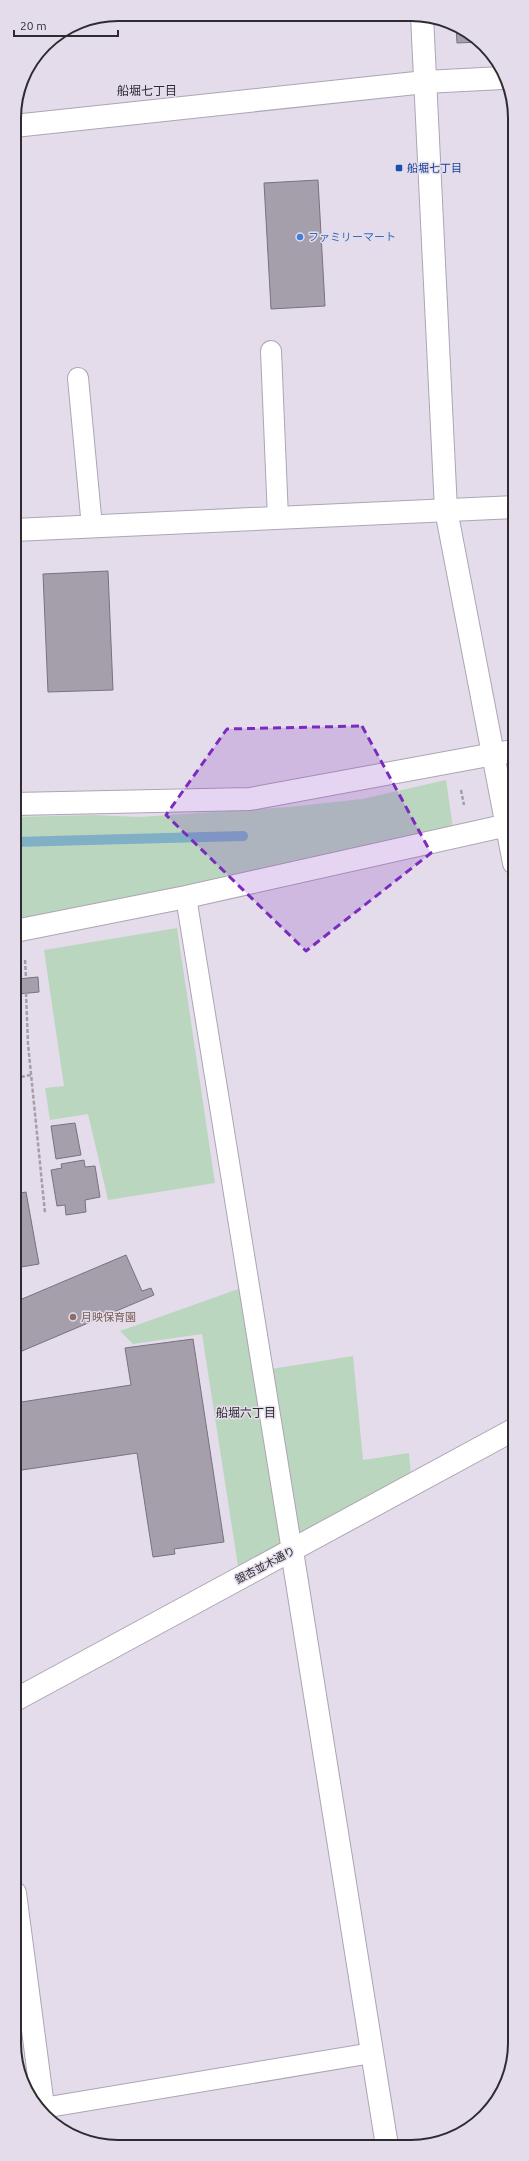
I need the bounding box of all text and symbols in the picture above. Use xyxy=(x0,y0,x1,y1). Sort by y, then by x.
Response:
scale bar xyxy=(14,12,118,38)
text: 20 m xyxy=(20,19,47,32)
district label: 船堀七丁目 xyxy=(117,84,177,97)
place label: 船堀七丁目 xyxy=(407,162,462,174)
marker: 船堀七丁目 xyxy=(394,163,404,173)
place label: ファミリーマート xyxy=(308,231,396,243)
marker: ファミリーマート xyxy=(295,232,305,242)
place label: 月映保育園 xyxy=(81,1311,136,1323)
marker: 月映保育園 xyxy=(68,1312,78,1322)
district label: 船堀六丁目 xyxy=(216,1406,276,1419)
street label: 銀杏並木通り xyxy=(233,1544,297,1586)

